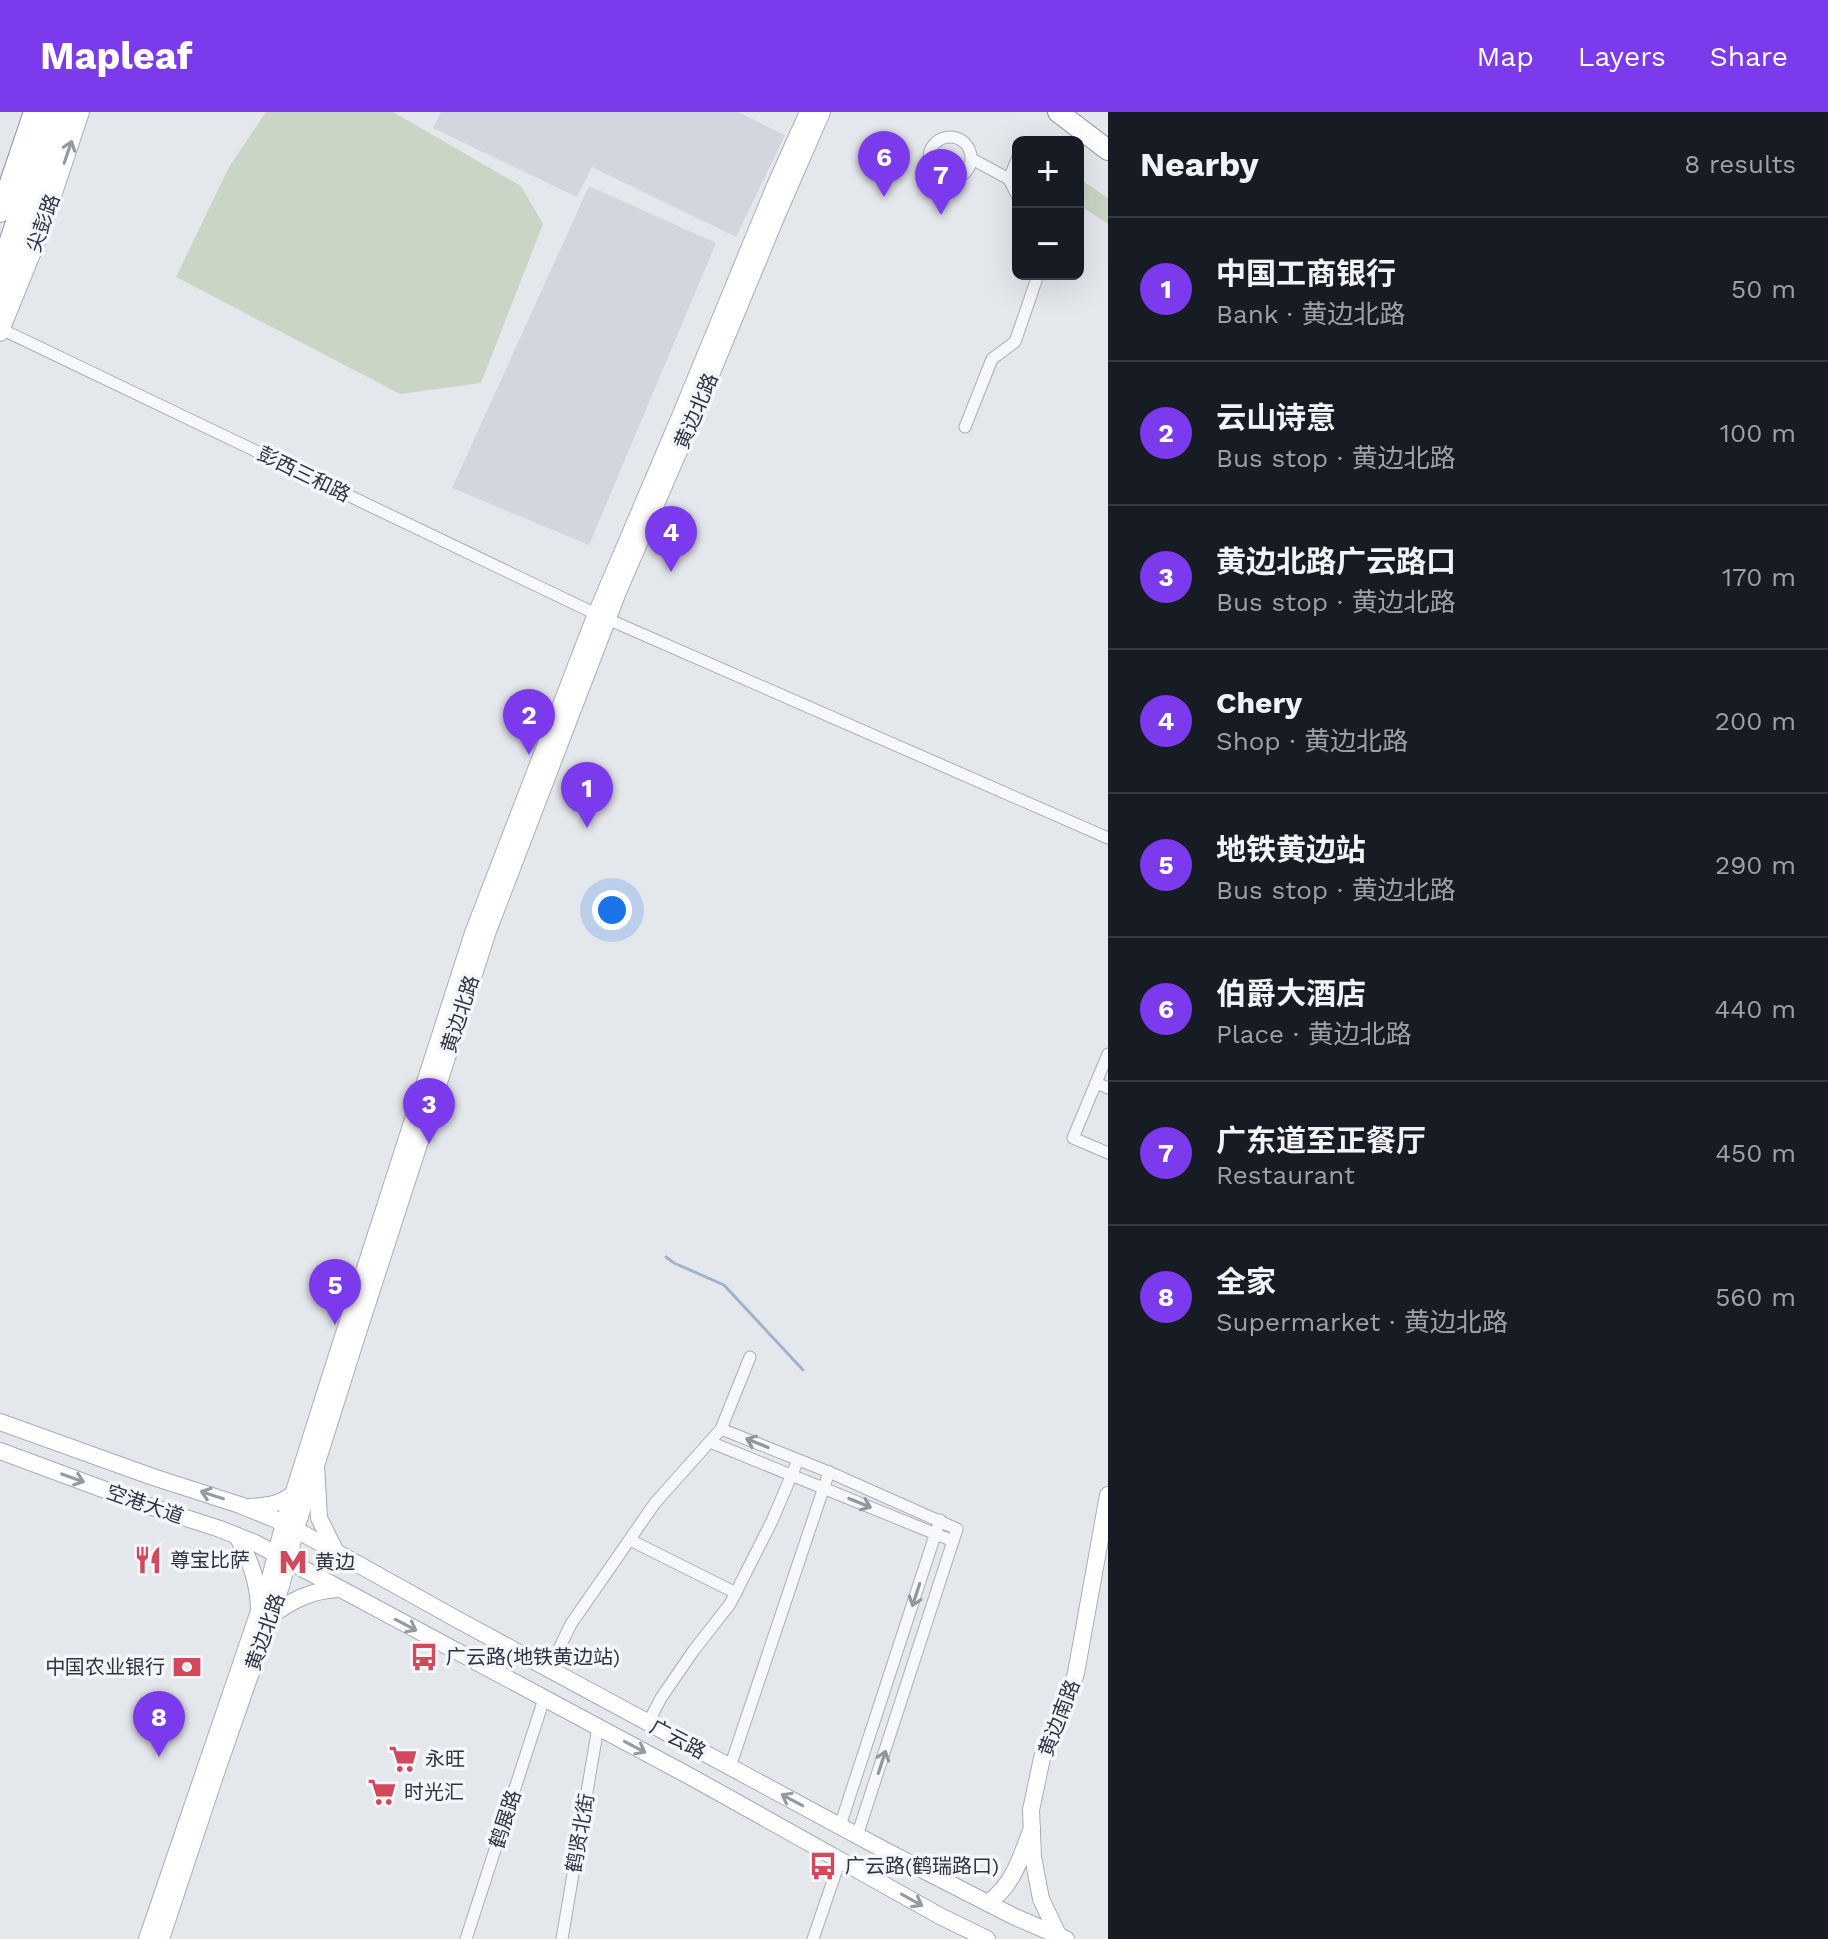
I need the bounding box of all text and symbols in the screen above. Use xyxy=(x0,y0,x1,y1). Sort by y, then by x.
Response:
text: Mapleaf xyxy=(40,34,192,78)
text: Map xyxy=(1477,40,1534,73)
text: Layers xyxy=(1578,40,1666,73)
text: Share xyxy=(1710,40,1788,73)
pin: 6 xyxy=(858,131,910,197)
map controls xyxy=(1012,136,1084,280)
button: + xyxy=(1012,136,1084,208)
one-way arrow xyxy=(61,139,76,165)
text: Nearby xyxy=(1140,144,1259,184)
pin: 7 xyxy=(915,149,967,215)
text: 8 results xyxy=(1684,149,1796,179)
street label: 尖彭路 xyxy=(21,191,65,255)
button: − xyxy=(1012,208,1084,280)
text: 中国工商银行 xyxy=(1216,256,1396,291)
text: 1 xyxy=(1160,274,1172,304)
text: 50 m xyxy=(1731,274,1796,304)
text: Bank · 黄边北路 xyxy=(1216,299,1406,329)
street label: 黄边北路 xyxy=(669,369,723,453)
text: 云山诗意 xyxy=(1216,400,1336,435)
text: 2 xyxy=(1158,418,1174,448)
text: 100 m xyxy=(1720,418,1796,448)
street label: 彭西三和路 xyxy=(254,441,354,507)
text: Bus stop · 黄边北路 xyxy=(1216,443,1456,473)
pin: 4 xyxy=(645,506,697,572)
text: 黄边北路广云路口 xyxy=(1216,544,1456,579)
text: 3 xyxy=(1158,562,1174,592)
text: 170 m xyxy=(1722,562,1796,592)
text: Bus stop · 黄边北路 xyxy=(1216,587,1456,617)
text: Chery xyxy=(1216,685,1302,720)
pin: 2 xyxy=(503,689,555,755)
text: 4 xyxy=(1158,706,1174,736)
text: 200 m xyxy=(1715,706,1796,736)
text: Shop · 黄边北路 xyxy=(1216,726,1408,756)
pin: 1 xyxy=(561,762,613,828)
text: 地铁黄边站 xyxy=(1216,832,1366,867)
text: 5 xyxy=(1158,850,1174,880)
text: 290 m xyxy=(1715,850,1796,880)
text: Bus stop · 黄边北路 xyxy=(1216,875,1456,905)
your location xyxy=(592,890,632,930)
street label: 黄边北路 xyxy=(436,972,484,1056)
text: 伯爵大酒店 xyxy=(1216,976,1366,1011)
text: 6 xyxy=(1158,994,1174,1024)
text: 440 m xyxy=(1714,994,1796,1024)
text: Place · 黄边北路 xyxy=(1216,1019,1412,1049)
pin: 3 xyxy=(403,1078,455,1144)
text: 广东道至正餐厅 xyxy=(1216,1123,1426,1158)
text: 7 xyxy=(1158,1138,1174,1168)
text: 450 m xyxy=(1715,1138,1796,1168)
text: Restaurant xyxy=(1216,1160,1355,1190)
pin: 5 xyxy=(309,1259,361,1325)
text: 全家 xyxy=(1216,1264,1276,1299)
text: 8 xyxy=(1158,1282,1174,1312)
text: 560 m xyxy=(1715,1282,1796,1312)
text: Supermarket · 黄边北路 xyxy=(1216,1307,1508,1337)
one-way arrow xyxy=(745,1435,770,1449)
one-way arrow xyxy=(60,1472,85,1486)
street label: 空港大道 xyxy=(103,1480,187,1528)
one-way arrow xyxy=(199,1487,225,1502)
one-way arrow xyxy=(847,1496,872,1511)
restaurant icon: 尊宝比萨 xyxy=(133,1545,163,1575)
metro station icon: 黄边 xyxy=(278,1547,308,1577)
place label: 尊宝比萨 xyxy=(170,1548,250,1572)
place label: 黄边 xyxy=(315,1550,355,1574)
one-way arrow xyxy=(908,1581,923,1607)
street label: 黄边北路 xyxy=(241,1590,289,1674)
one-way arrow xyxy=(393,1618,417,1633)
bus stop icon: 广云路(地铁黄边站) xyxy=(409,1642,439,1672)
place label: 广云路(地铁黄边站) xyxy=(446,1645,620,1669)
bank icon: 中国农业银行 xyxy=(172,1652,202,1682)
place label: 中国农业银行 xyxy=(45,1655,165,1679)
street label: 黄边南路 xyxy=(1033,1676,1085,1760)
pin: 8 xyxy=(133,1691,185,1757)
street label: 广云路 xyxy=(646,1714,710,1764)
one-way arrow xyxy=(623,1740,647,1756)
supermarket icon: 永旺 xyxy=(388,1744,418,1774)
place label: 永旺 xyxy=(425,1747,465,1771)
one-way arrow xyxy=(875,1749,890,1774)
supermarket icon: 时光汇 xyxy=(367,1777,397,1807)
place label: 时光汇 xyxy=(404,1780,464,1804)
street label: 鹤展路 xyxy=(484,1787,526,1851)
street label: 鹤贤北街 xyxy=(561,1792,599,1874)
one-way arrow xyxy=(781,1792,805,1808)
bus stop icon: 广云路(鹤瑞路口) xyxy=(808,1851,838,1881)
place label: 广云路(鹤瑞路口) xyxy=(845,1854,999,1878)
one-way arrow xyxy=(900,1892,923,1908)

